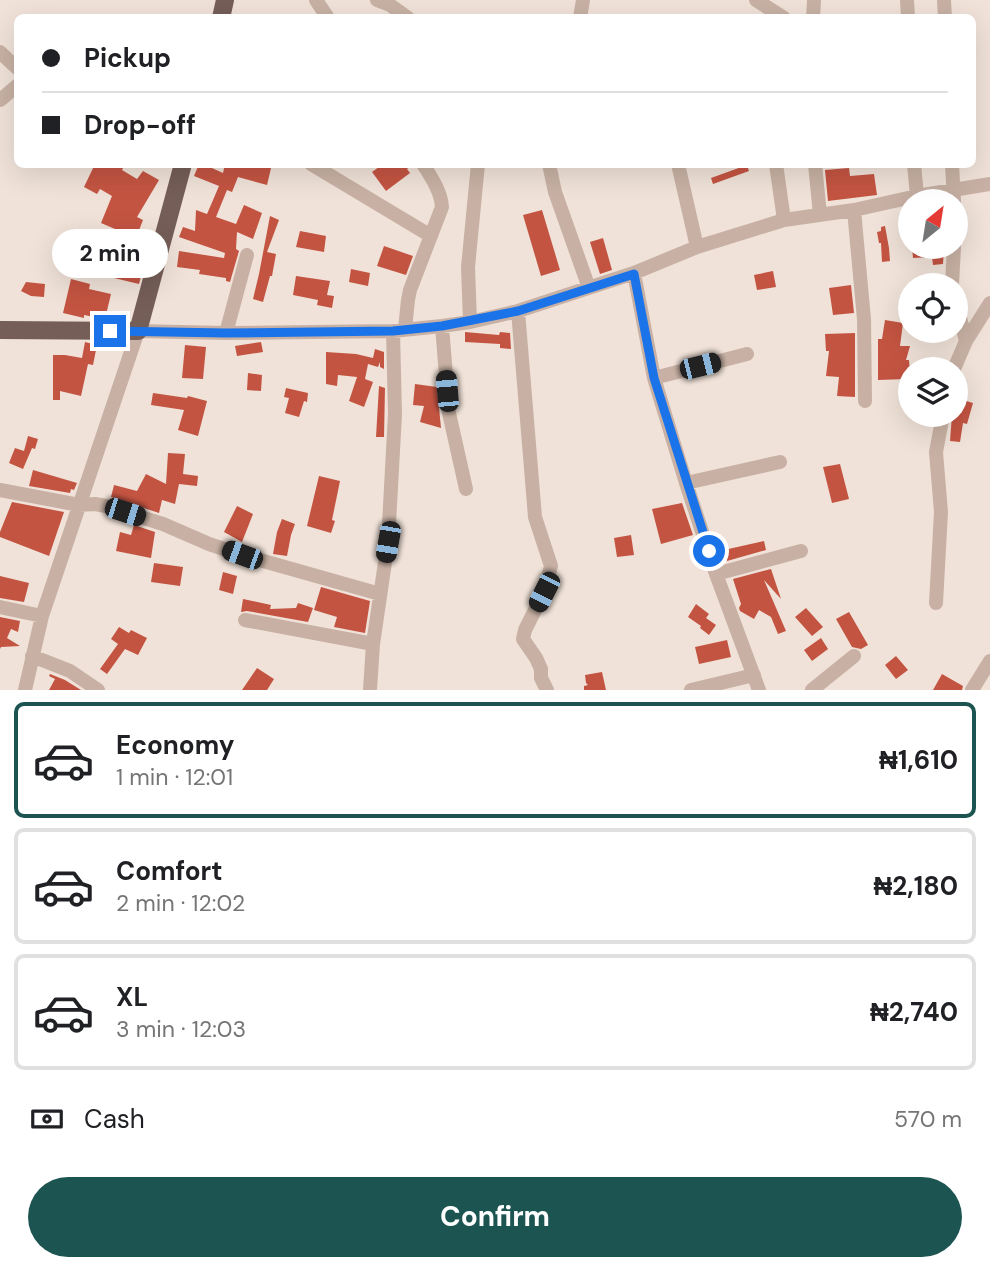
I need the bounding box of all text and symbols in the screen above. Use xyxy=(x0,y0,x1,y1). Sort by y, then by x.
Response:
text: Pickup xyxy=(84,41,171,75)
text: Drop-off xyxy=(84,108,196,142)
north arrow xyxy=(898,189,968,259)
map controls xyxy=(898,189,968,427)
callout: 2 min xyxy=(52,230,168,278)
text: 2 min xyxy=(80,238,140,268)
button: locate xyxy=(898,273,968,343)
route end xyxy=(94,315,126,347)
car xyxy=(678,351,723,381)
button: layers xyxy=(898,357,968,427)
car xyxy=(435,369,460,413)
car xyxy=(102,496,149,528)
car xyxy=(375,519,402,565)
route start xyxy=(693,535,725,567)
car xyxy=(219,538,266,572)
car xyxy=(526,569,563,615)
text: Economy xyxy=(116,728,234,762)
icon: car xyxy=(32,729,95,792)
text: ₦1,610 xyxy=(879,743,958,777)
text: 1 min · 12:01 xyxy=(116,762,233,792)
text: Comfort xyxy=(116,854,222,888)
icon: car xyxy=(32,855,95,918)
text: ₦2,180 xyxy=(874,869,958,903)
text: 2 min · 12:02 xyxy=(116,888,245,918)
text: XL xyxy=(116,980,148,1014)
icon: car xyxy=(32,981,95,1044)
text: ₦2,740 xyxy=(870,995,958,1029)
text: 3 min · 12:03 xyxy=(116,1014,246,1044)
icon: cash xyxy=(28,1100,66,1138)
text: Cash xyxy=(84,1102,145,1136)
text: 570 m xyxy=(894,1104,962,1134)
button: Confirm xyxy=(28,1177,962,1257)

